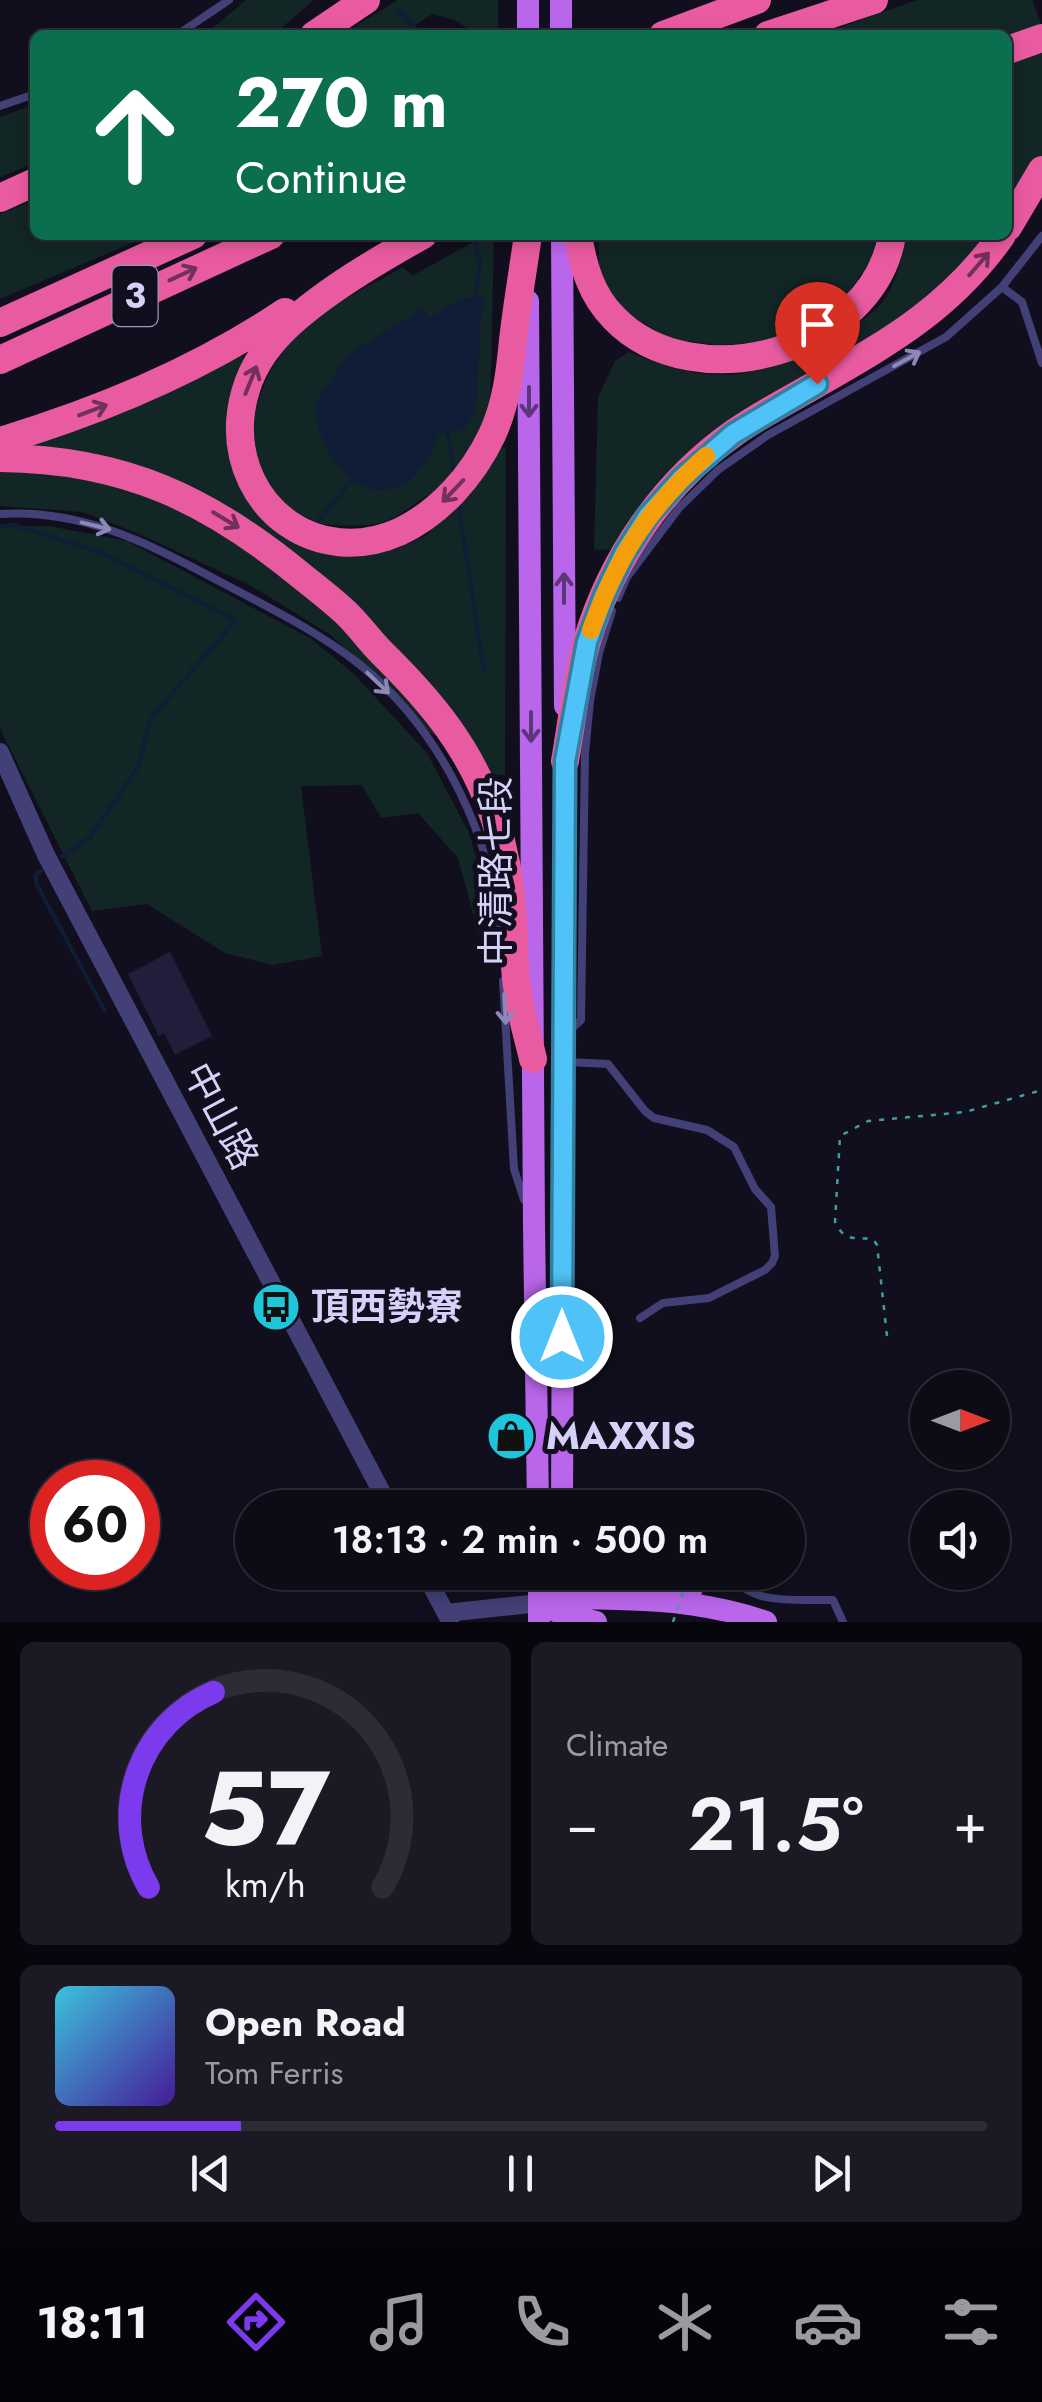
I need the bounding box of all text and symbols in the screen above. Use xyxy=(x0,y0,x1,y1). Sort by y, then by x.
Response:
text: 270 m xyxy=(235,52,448,153)
icon: ahead xyxy=(70,70,200,200)
text: Continue xyxy=(235,145,407,210)
one-way arrow xyxy=(968,252,991,277)
one-way arrow xyxy=(167,264,197,283)
road number: 3 xyxy=(112,266,158,326)
pin xyxy=(775,282,860,385)
icon: arrive xyxy=(790,297,845,352)
one-way arrow xyxy=(891,349,921,369)
one-way arrow xyxy=(243,365,261,396)
one-way arrow xyxy=(520,386,538,418)
one-way arrow xyxy=(77,400,107,418)
one-way arrow xyxy=(441,478,465,502)
one-way arrow xyxy=(211,510,240,530)
one-way arrow xyxy=(80,517,111,536)
one-way arrow xyxy=(554,573,574,606)
one-way arrow xyxy=(366,671,390,695)
one-way arrow xyxy=(522,710,540,743)
street label: 中清路七段 xyxy=(468,776,523,966)
one-way arrow xyxy=(495,992,514,1024)
street label: 中山路 xyxy=(170,1053,272,1179)
place label: 頂西勢寮 xyxy=(311,1279,463,1334)
bus stop icon: 頂西勢寮 xyxy=(250,1281,302,1333)
position arrow xyxy=(510,1285,614,1389)
north arrow xyxy=(910,1370,1010,1470)
map controls xyxy=(910,1370,1010,1590)
place label: MAXXIS xyxy=(546,1408,696,1463)
shop icon: MAXXIS xyxy=(485,1410,537,1462)
speed limit sign: 60 xyxy=(30,1460,160,1590)
button: sound xyxy=(910,1490,1010,1590)
text: 18:13 · 2 min · 500 m xyxy=(332,1512,708,1567)
text: Climate xyxy=(566,1722,668,1768)
text: 57 xyxy=(201,1734,331,1884)
text: 21.5° xyxy=(688,1770,864,1878)
text: − xyxy=(566,1784,598,1864)
text: + xyxy=(953,1784,987,1864)
text: km/h xyxy=(225,1859,306,1910)
text: Open Road xyxy=(205,1995,406,2050)
text: Tom Ferris xyxy=(205,2050,343,2096)
icon: previous xyxy=(183,2146,238,2201)
icon: pause xyxy=(493,2146,548,2201)
icon: next xyxy=(804,2146,859,2201)
icon: directions xyxy=(221,2287,291,2357)
icon: music xyxy=(364,2287,434,2357)
icon: phone xyxy=(507,2287,577,2357)
icon: climate xyxy=(650,2287,720,2357)
icon: car xyxy=(793,2287,863,2357)
icon: filters xyxy=(936,2287,1006,2357)
text: 18:11 xyxy=(36,2290,148,2355)

